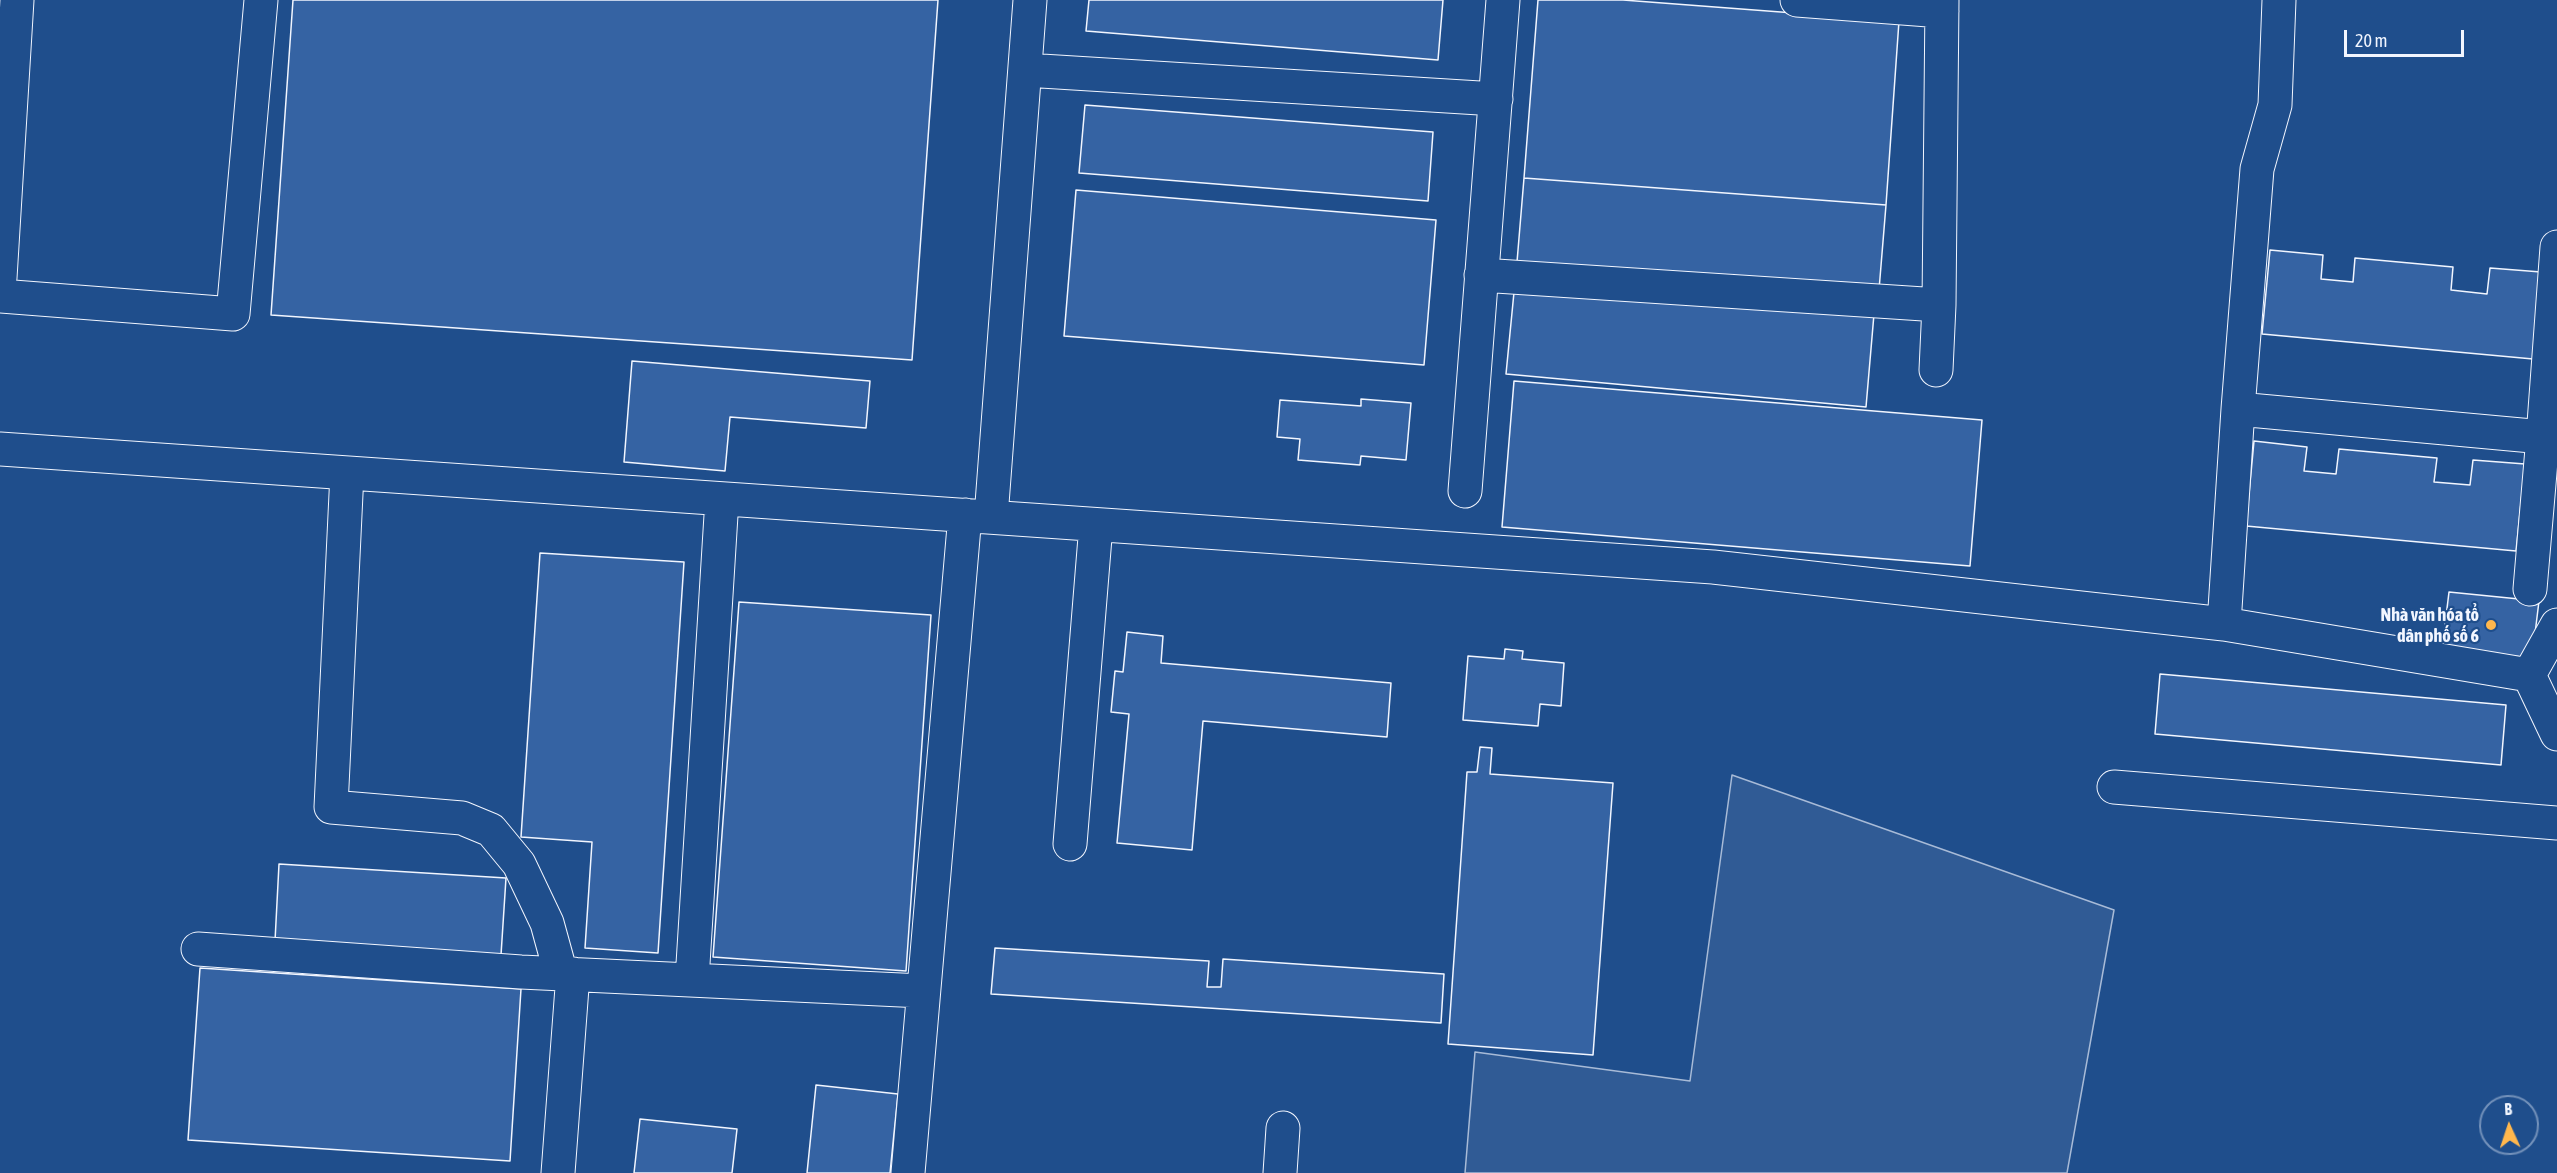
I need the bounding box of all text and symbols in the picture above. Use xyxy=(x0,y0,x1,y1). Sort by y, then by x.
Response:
scale bar xyxy=(2347,18,2467,56)
text: 20 m xyxy=(2355,30,2387,51)
place label: Nhà văn hóa tổ dân phố số 6 xyxy=(2381,604,2479,646)
marker: Nhà văn hóa tổ dân phố số 6 xyxy=(2484,618,2498,632)
north arrow xyxy=(2479,1095,2539,1155)
text: B xyxy=(2504,1100,2512,1118)

